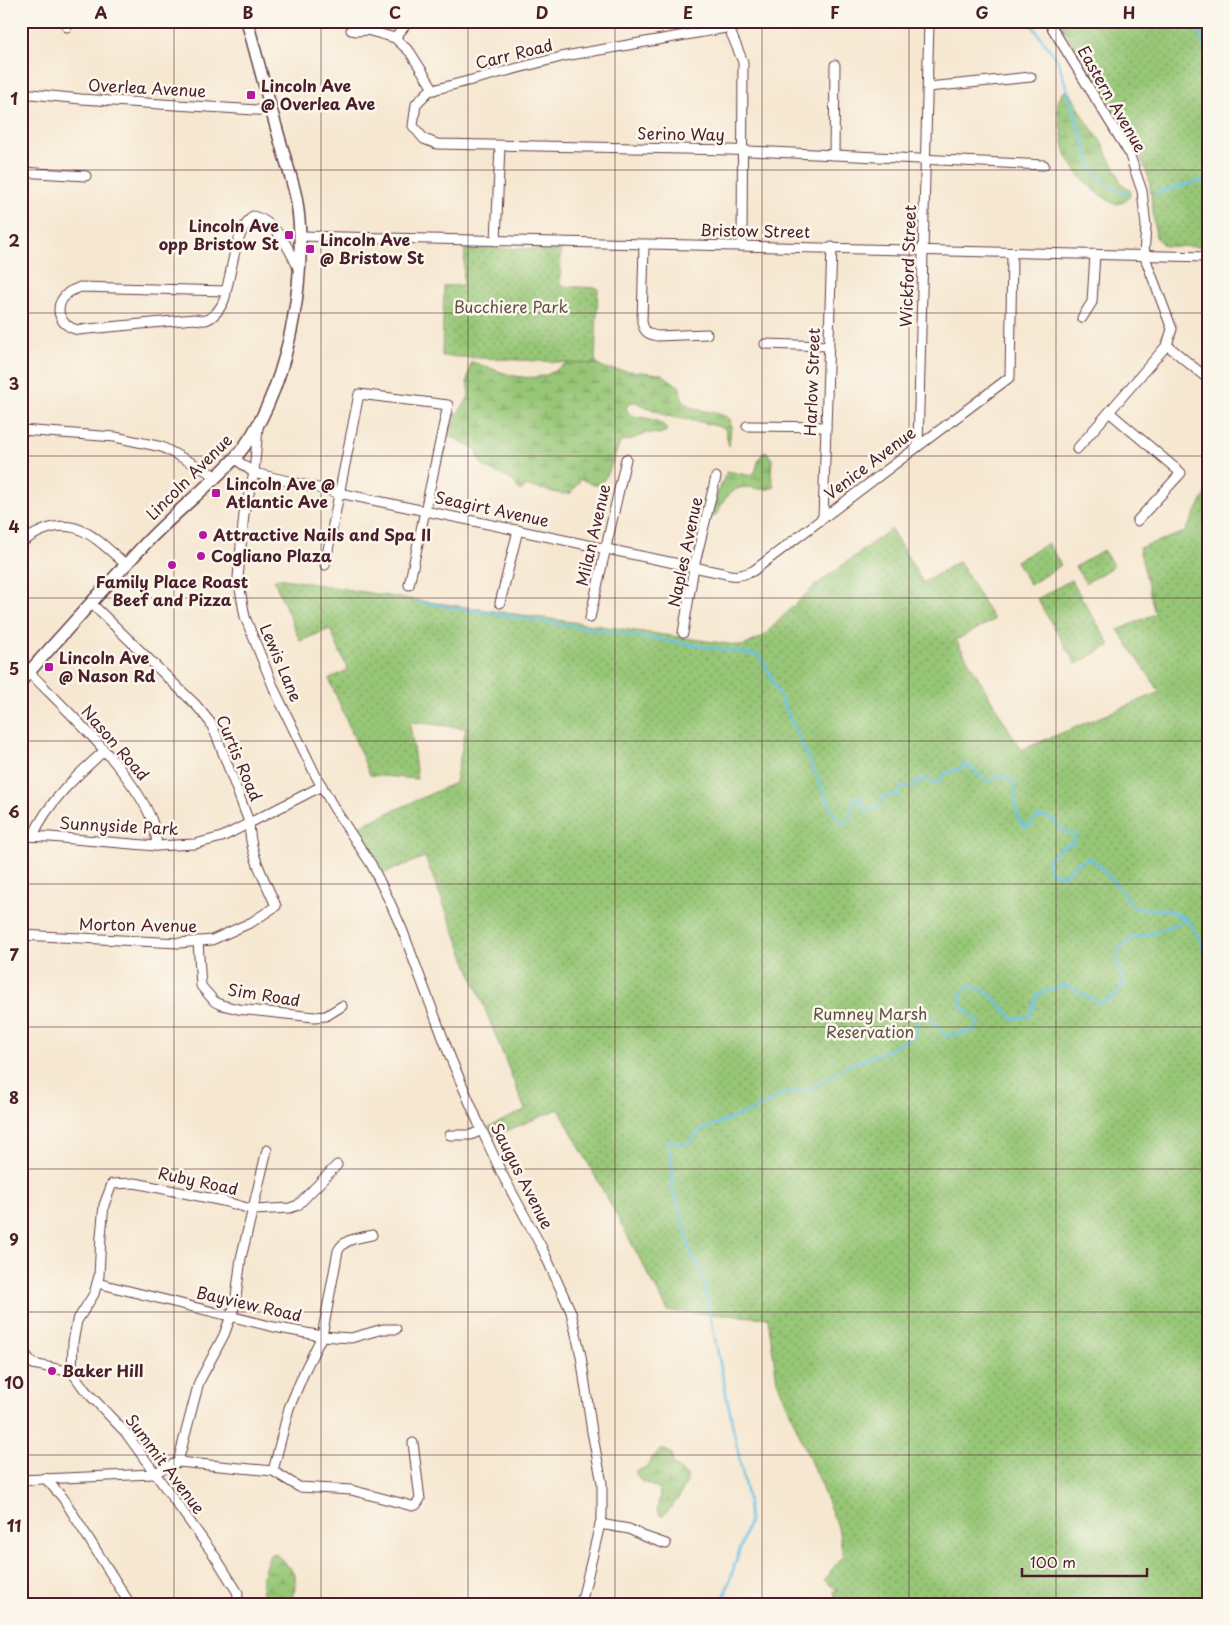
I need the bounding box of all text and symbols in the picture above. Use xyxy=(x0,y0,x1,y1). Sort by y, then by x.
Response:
text: A xyxy=(95,0,108,24)
text: B xyxy=(243,0,254,24)
text: C xyxy=(389,0,401,24)
text: D xyxy=(536,0,548,24)
text: E xyxy=(683,0,693,24)
text: F xyxy=(830,0,840,24)
text: G xyxy=(975,0,989,24)
text: H xyxy=(1123,0,1135,24)
street label: Carr Road xyxy=(473,32,555,74)
street label: Eastern Avenue xyxy=(1073,41,1153,157)
street label: Overlea Avenue xyxy=(87,72,207,102)
place label: Lincoln Ave @ Overlea Ave xyxy=(261,73,376,115)
text: 1 xyxy=(10,86,18,110)
marker: Lincoln Ave @ Overlea Ave xyxy=(245,89,257,101)
street label: Serino Way xyxy=(637,120,725,146)
street label: Wickford Street xyxy=(893,204,921,328)
place label: Lincoln Ave opp Bristow St xyxy=(159,213,279,255)
street label: Bristow Street xyxy=(700,217,810,243)
place label: Lincoln Ave @ Bristow St xyxy=(320,227,425,269)
text: 2 xyxy=(8,228,20,252)
marker: Lincoln Ave opp Bristow St xyxy=(283,229,295,241)
marker: Lincoln Ave @ Bristow St xyxy=(304,243,316,255)
park label: Bucchiere Park xyxy=(454,294,568,318)
street label: Harlow Street xyxy=(797,327,825,437)
text: 3 xyxy=(9,371,19,395)
street label: Venice Avenue xyxy=(819,420,920,504)
street label: Lincoln Avenue xyxy=(140,428,237,525)
place label: Lincoln Ave @ Atlantic Ave xyxy=(225,471,335,513)
street label: Milan Avenue xyxy=(569,481,615,588)
street label: Seagirt Avenue xyxy=(433,484,552,532)
marker: Lincoln Ave @ Atlantic Ave xyxy=(210,487,222,499)
street label: Naples Avenue xyxy=(661,494,707,609)
text: 4 xyxy=(9,514,20,538)
place label: Attractive Nails and Spa II xyxy=(212,522,431,546)
marker: Attractive Nails and Spa II xyxy=(197,529,209,541)
place label: Cogliano Plaza xyxy=(211,543,332,567)
marker: Cogliano Plaza xyxy=(195,550,207,562)
marker: Family Place Roast Beef and Pizza xyxy=(166,559,178,571)
place label: Family Place Roast Beef and Pizza xyxy=(96,569,249,611)
street label: Lewis Lane xyxy=(255,620,309,705)
place label: Lincoln Ave @ Nason Rd xyxy=(59,645,156,687)
text: 5 xyxy=(9,656,19,680)
marker: Lincoln Ave @ Nason Rd xyxy=(43,661,55,673)
street label: Nason Road xyxy=(76,699,155,785)
street label: Curtis Road xyxy=(211,711,269,804)
text: 6 xyxy=(8,799,20,823)
street label: Sunnyside Park xyxy=(59,810,180,840)
street label: Morton Avenue xyxy=(79,911,198,937)
text: 7 xyxy=(9,942,19,966)
street label: Sim Road xyxy=(226,976,302,1012)
park label: Rumney Marsh Reservation xyxy=(813,1001,927,1043)
text: 8 xyxy=(9,1085,19,1109)
street label: Saugus Avenue xyxy=(486,1118,560,1233)
street label: Ruby Road xyxy=(156,1160,241,1200)
text: 9 xyxy=(9,1227,19,1251)
street label: Bayview Road xyxy=(194,1279,304,1327)
place label: Baker Hill xyxy=(62,1358,143,1382)
marker: Baker Hill xyxy=(46,1365,58,1377)
text: 10 xyxy=(4,1370,24,1394)
street label: Summit Avenue xyxy=(120,1408,212,1519)
text: 11 xyxy=(7,1513,21,1537)
scale bar xyxy=(1022,1545,1148,1577)
text: 100 m xyxy=(1030,1550,1076,1573)

